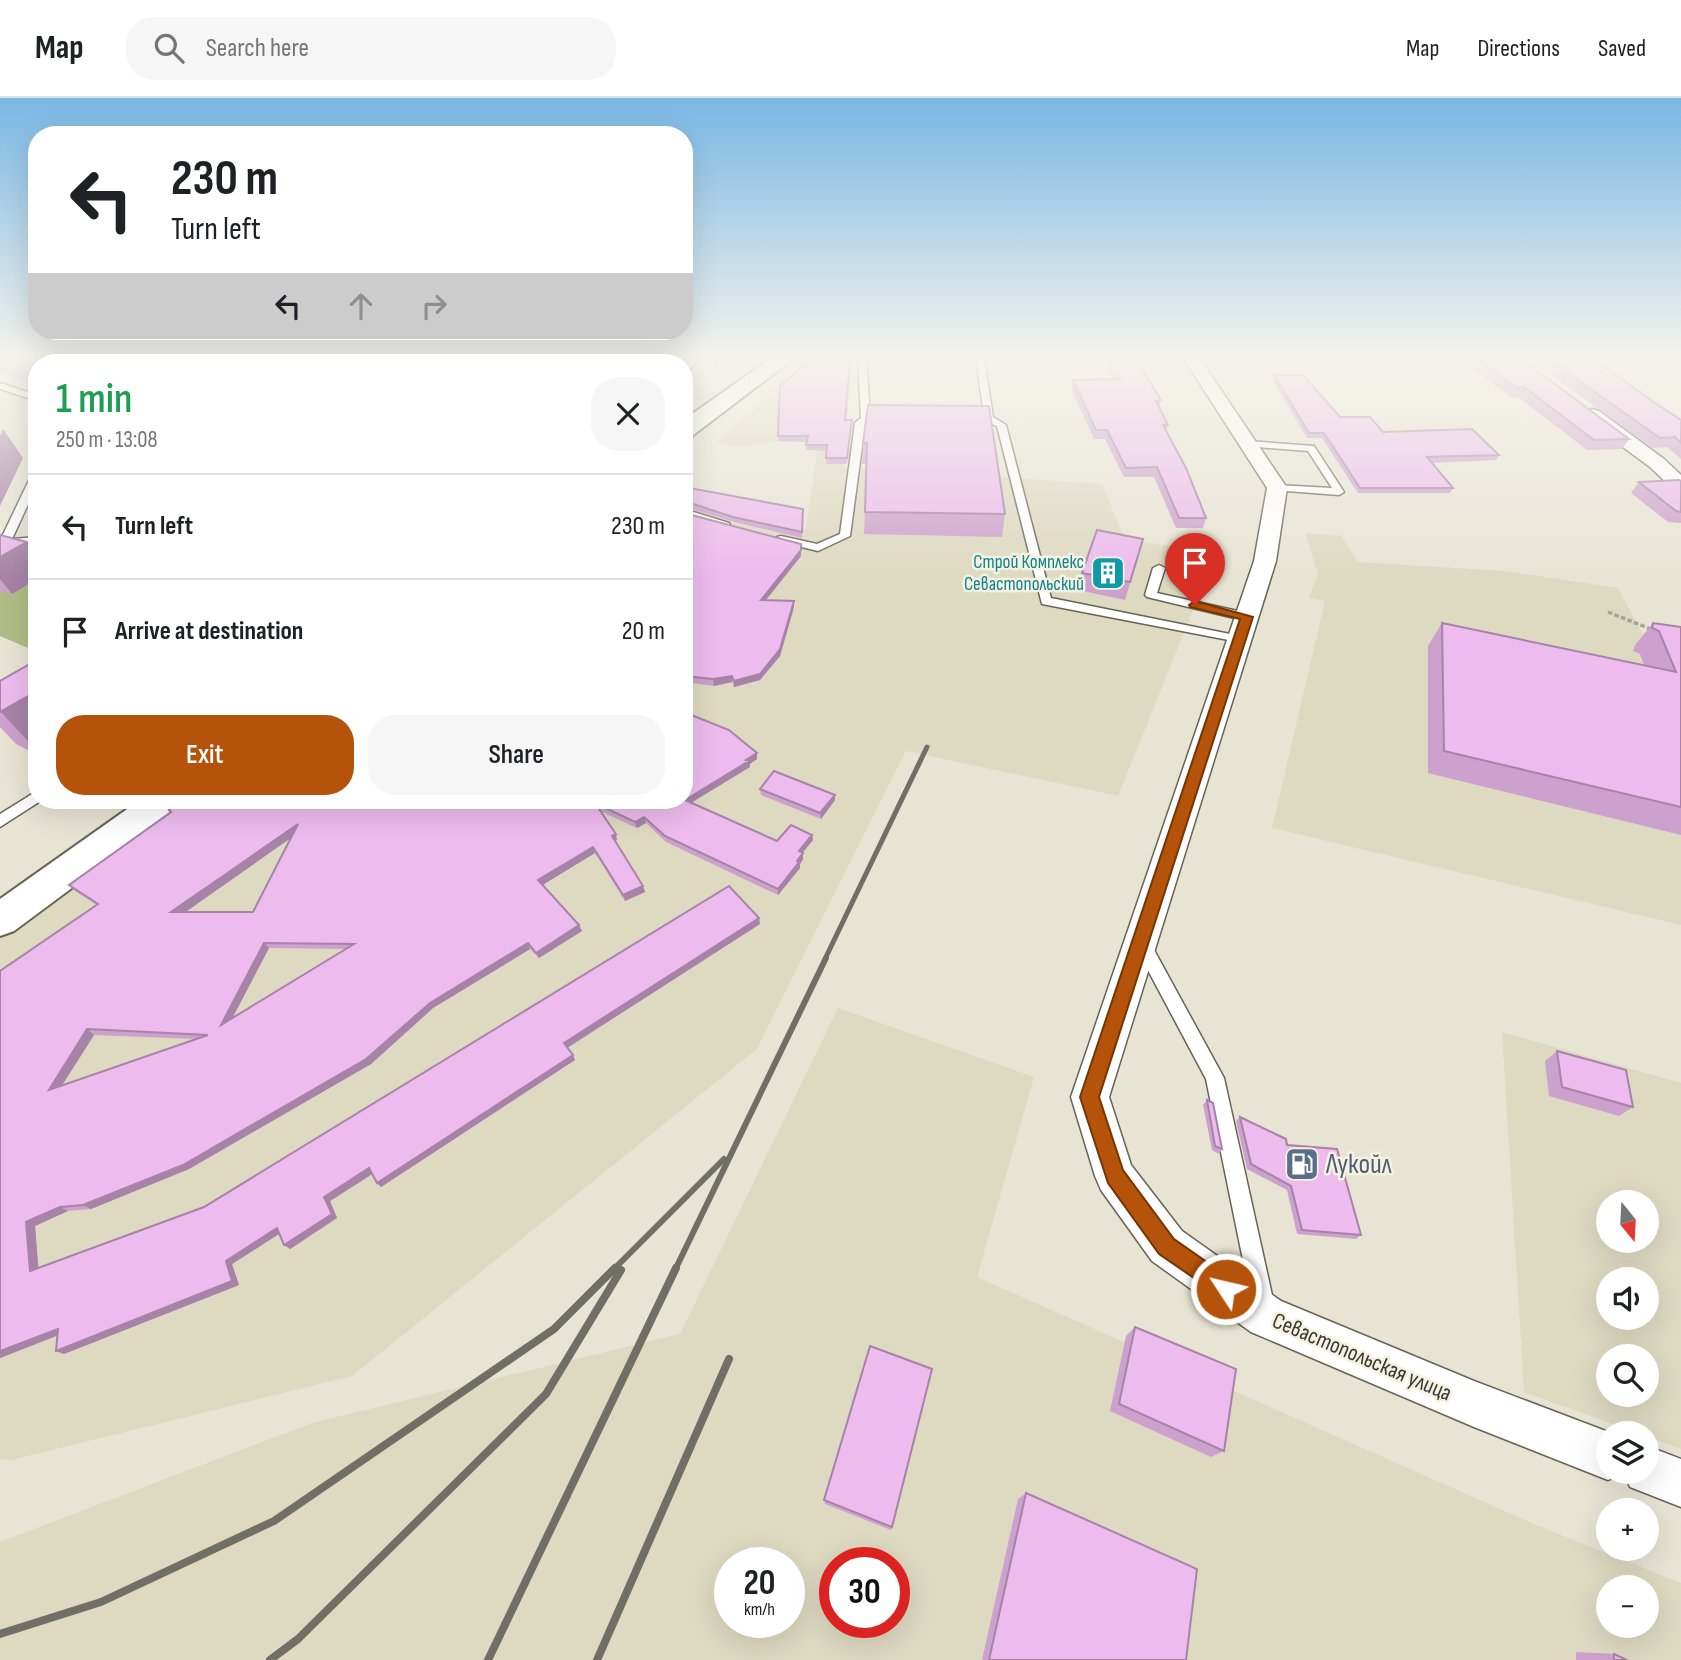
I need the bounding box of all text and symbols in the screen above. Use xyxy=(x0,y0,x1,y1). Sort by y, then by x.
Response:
search box xyxy=(126,17,616,80)
text: Map xyxy=(35,28,84,68)
icon: search xyxy=(150,29,188,67)
text: Search here xyxy=(206,33,309,64)
text: Map xyxy=(1406,34,1439,63)
text: Directions xyxy=(1477,34,1560,63)
text: Saved xyxy=(1598,34,1646,63)
text: 230 m xyxy=(171,150,278,209)
icon: left xyxy=(56,154,147,245)
text: Turn left xyxy=(171,210,261,249)
icon: left xyxy=(269,287,307,325)
icon: ahead xyxy=(342,287,380,325)
icon: right xyxy=(415,287,453,325)
text: 1 min xyxy=(56,374,132,425)
button: close xyxy=(591,377,665,451)
text: 250 m · 13:08 xyxy=(56,426,158,454)
icon: left xyxy=(56,508,94,546)
text: Turn left xyxy=(115,511,193,542)
text: 230 m xyxy=(611,511,665,542)
pin xyxy=(1165,533,1225,605)
icon: arrive xyxy=(1176,544,1214,582)
place label: Строй Комплекс Севастопольский xyxy=(964,551,1084,596)
building icon: Строй Комплекс Севастопольский xyxy=(1089,554,1127,592)
icon: arrive xyxy=(56,613,94,651)
text: Arrive at destination xyxy=(115,616,303,647)
text: 20 m xyxy=(622,616,665,647)
button: Exit xyxy=(56,715,354,795)
button: Share xyxy=(368,715,665,795)
fuel station icon: Лукойл xyxy=(1283,1145,1321,1183)
place label: Лукойл xyxy=(1325,1148,1392,1181)
north arrow xyxy=(1596,1190,1659,1253)
map controls xyxy=(1596,1190,1659,1638)
position arrow xyxy=(1189,1252,1263,1326)
button: sound xyxy=(1596,1267,1659,1330)
street label: Севастопольская улица xyxy=(1268,1307,1456,1407)
button: search xyxy=(1596,1344,1659,1407)
button: layers xyxy=(1596,1421,1659,1484)
button: + xyxy=(1596,1498,1659,1561)
speed limit sign: 30 xyxy=(819,1547,910,1638)
text: 20 xyxy=(744,1562,776,1605)
button: − xyxy=(1596,1575,1659,1638)
text: km/h xyxy=(744,1599,775,1620)

